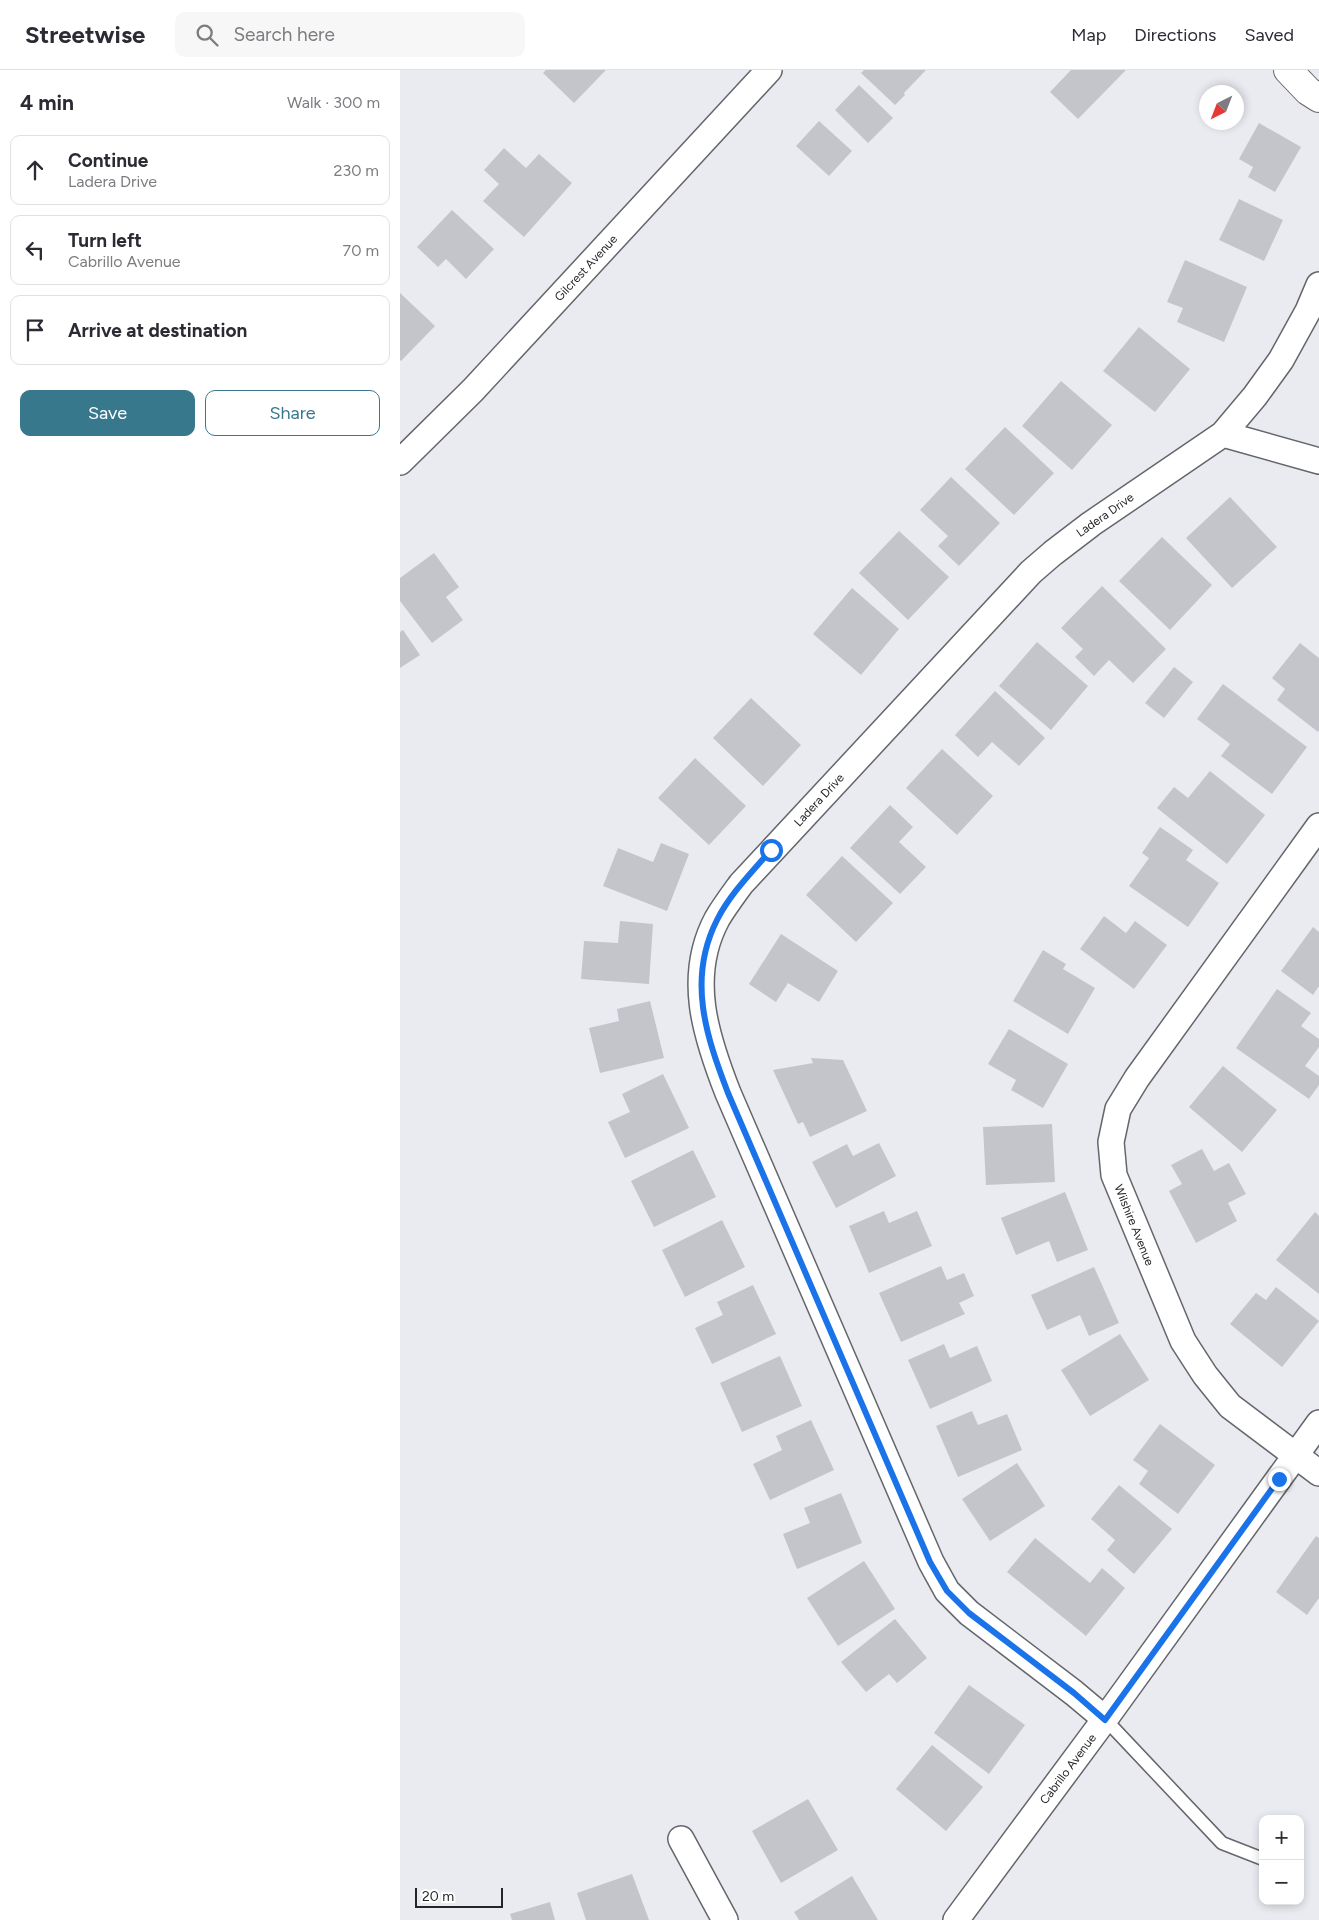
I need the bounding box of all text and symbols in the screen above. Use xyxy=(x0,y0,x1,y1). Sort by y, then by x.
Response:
search box xyxy=(175,12,525,57)
text: Streetwise xyxy=(25,20,145,49)
icon: search xyxy=(193,21,221,49)
text: Search here xyxy=(233,23,335,46)
text: Map xyxy=(1071,24,1106,46)
text: Directions xyxy=(1134,24,1216,46)
text: Saved xyxy=(1244,24,1294,46)
north arrow xyxy=(1199,85,1244,130)
text: 4 min xyxy=(20,90,74,115)
text: Walk · 300 m xyxy=(287,93,380,112)
text: Continue xyxy=(68,149,148,172)
icon: ahead xyxy=(21,156,49,184)
text: 230 m xyxy=(334,161,379,180)
text: Ladera Drive xyxy=(68,172,157,191)
text: Turn left xyxy=(68,229,142,252)
street label: Gilcrest Avenue xyxy=(552,232,621,304)
icon: left xyxy=(21,236,49,264)
text: 70 m xyxy=(343,241,379,260)
text: Cabrillo Avenue xyxy=(68,252,181,271)
icon: arrive xyxy=(21,316,49,344)
text: Arrive at destination xyxy=(68,319,247,342)
button: Save xyxy=(20,390,195,436)
button: Share xyxy=(205,390,380,436)
street label: Ladera Drive xyxy=(1074,490,1137,540)
street label: Ladera Drive xyxy=(791,770,847,829)
route start xyxy=(760,839,783,862)
street label: Wilshire Avenue xyxy=(1111,1182,1157,1268)
route end xyxy=(1268,1468,1291,1491)
street label: Cabrillo Avenue xyxy=(1037,1731,1099,1807)
map controls xyxy=(1259,1815,1304,1905)
button: + xyxy=(1259,1815,1304,1860)
button: − xyxy=(1259,1860,1304,1905)
scale bar xyxy=(415,1885,502,1908)
text: 20 m xyxy=(422,1888,454,1905)

